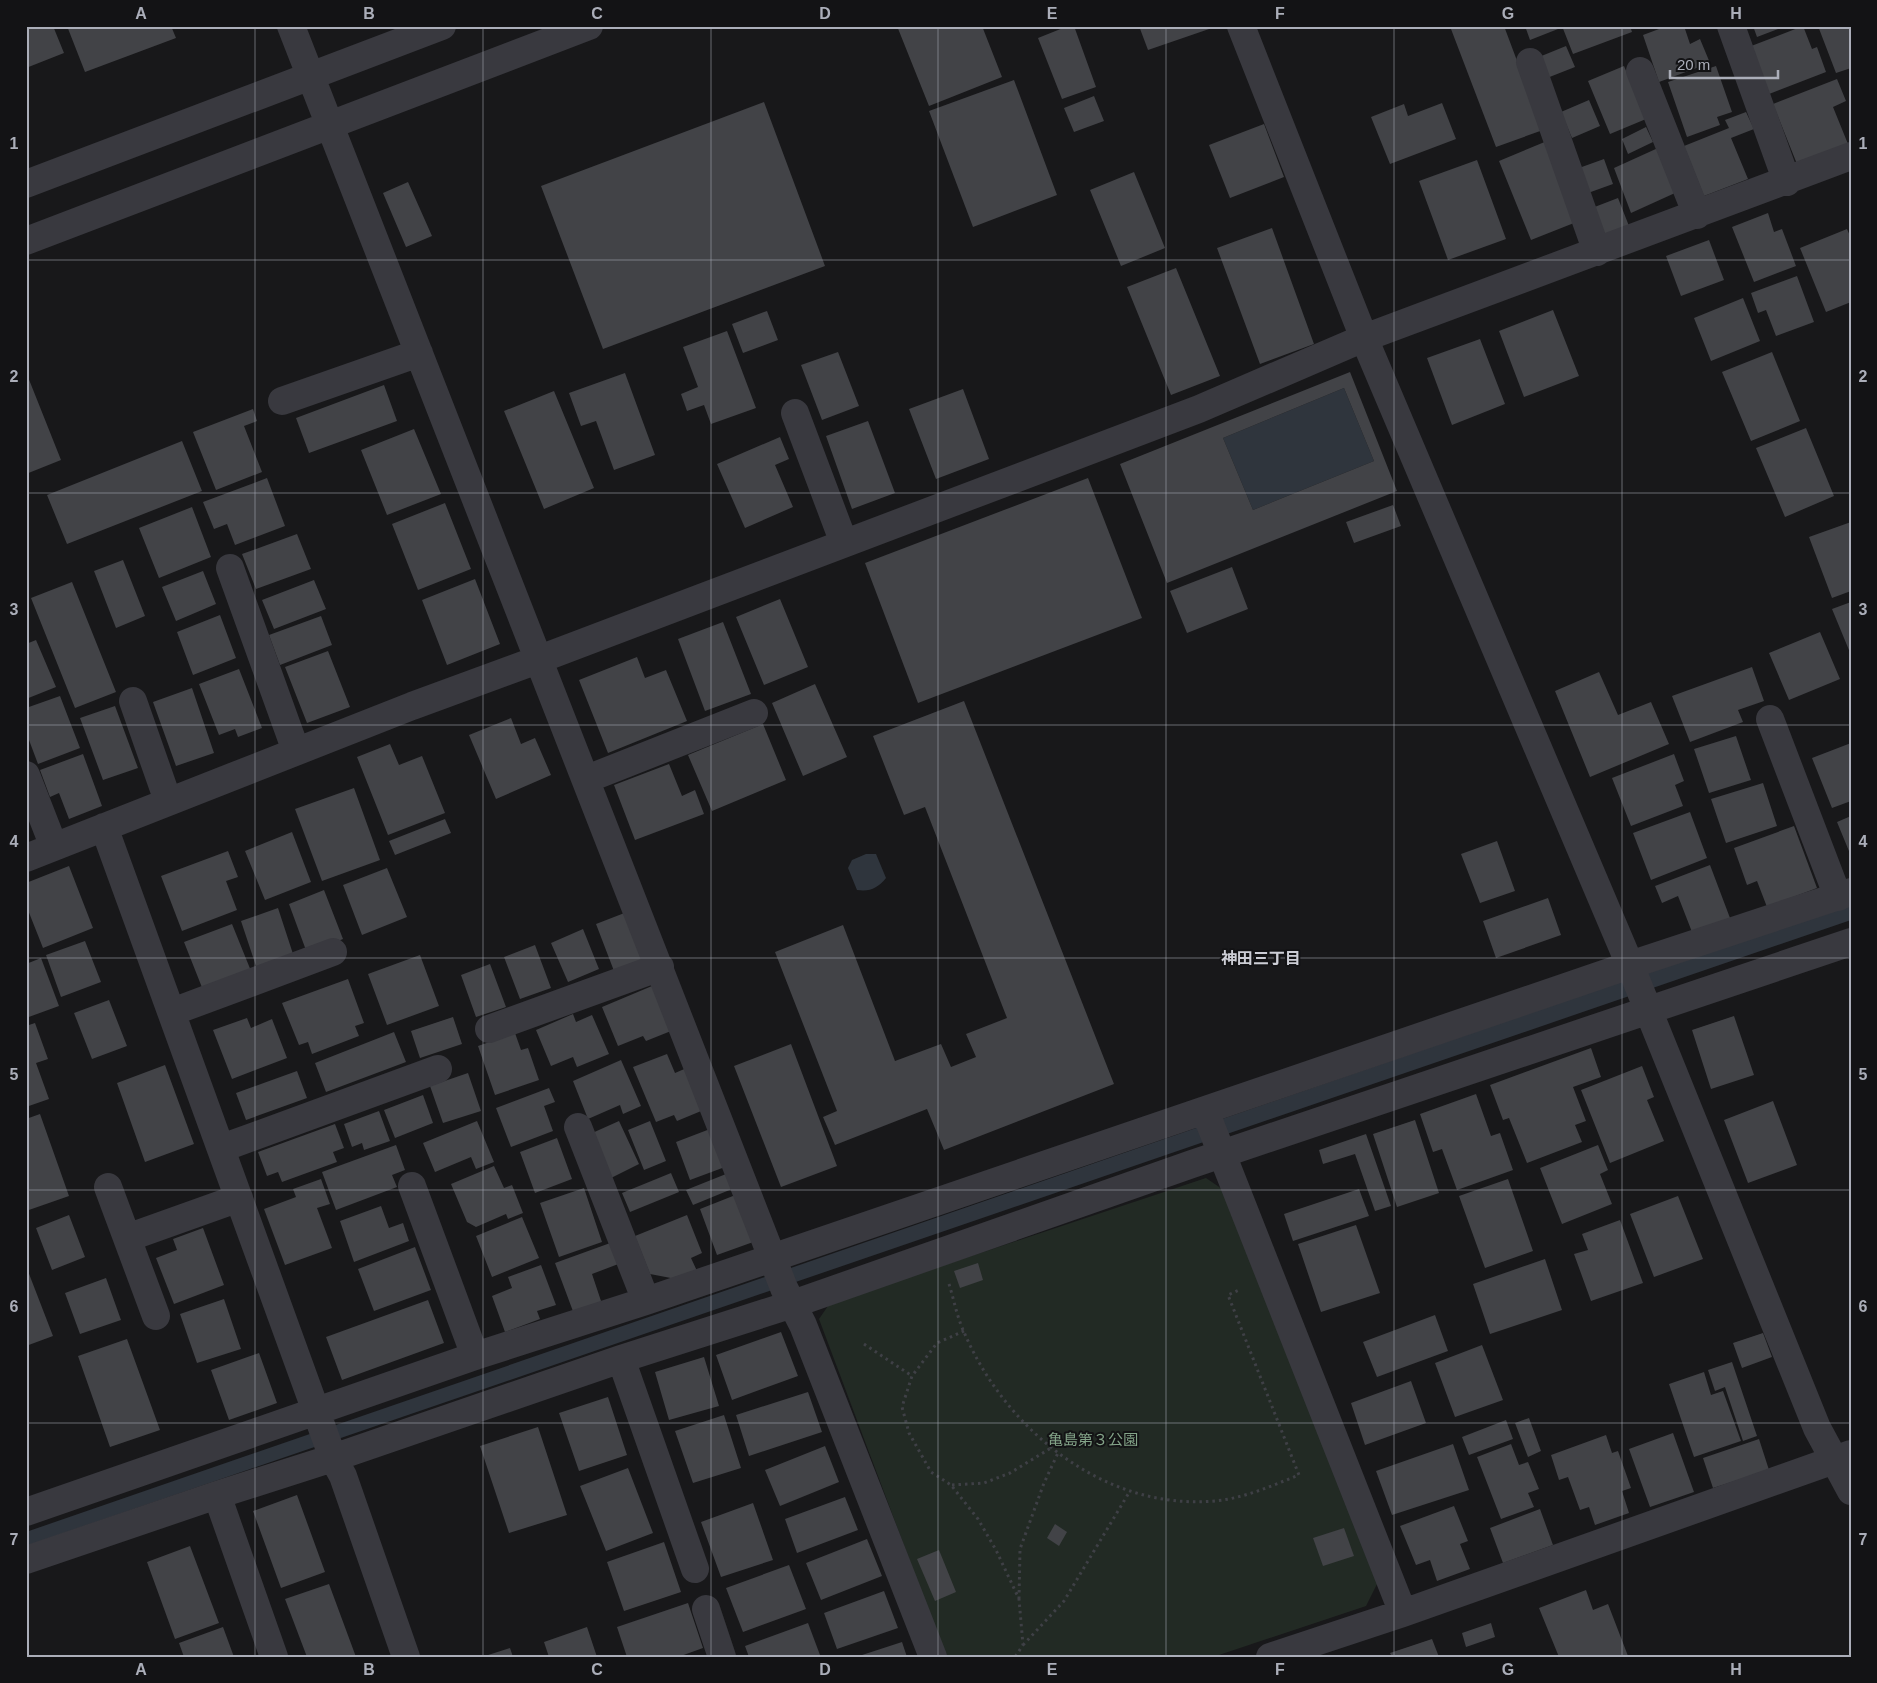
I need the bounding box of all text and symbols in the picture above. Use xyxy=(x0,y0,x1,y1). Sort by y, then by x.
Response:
text: A xyxy=(135,5,147,22)
text: B xyxy=(363,5,375,22)
text: C xyxy=(591,5,603,22)
text: D xyxy=(819,5,831,22)
text: E xyxy=(1047,5,1058,22)
text: F xyxy=(1275,5,1285,22)
text: G xyxy=(1502,5,1514,22)
text: H xyxy=(1730,5,1742,22)
scale bar xyxy=(1670,48,1777,80)
text: 20 m xyxy=(1677,56,1710,73)
text: 1 xyxy=(10,135,19,152)
text: 1 xyxy=(1859,135,1868,152)
text: 2 xyxy=(10,368,19,385)
text: 2 xyxy=(1859,368,1868,385)
text: 3 xyxy=(10,601,19,618)
text: 3 xyxy=(1859,601,1868,618)
text: 4 xyxy=(10,833,19,850)
text: 4 xyxy=(1859,833,1868,850)
district label: 神田三丁目 xyxy=(1221,949,1301,967)
text: 5 xyxy=(10,1066,19,1083)
text: 5 xyxy=(1859,1066,1868,1083)
text: 6 xyxy=(10,1298,19,1315)
text: 6 xyxy=(1859,1298,1868,1315)
park label: 亀島第３公園 xyxy=(1048,1431,1138,1448)
text: 7 xyxy=(10,1531,19,1548)
text: 7 xyxy=(1859,1531,1868,1548)
text: A xyxy=(135,1661,147,1678)
text: B xyxy=(363,1661,375,1678)
text: C xyxy=(591,1661,603,1678)
text: D xyxy=(819,1661,831,1678)
text: E xyxy=(1047,1661,1058,1678)
text: F xyxy=(1275,1661,1285,1678)
text: G xyxy=(1502,1661,1514,1678)
text: H xyxy=(1730,1661,1742,1678)

